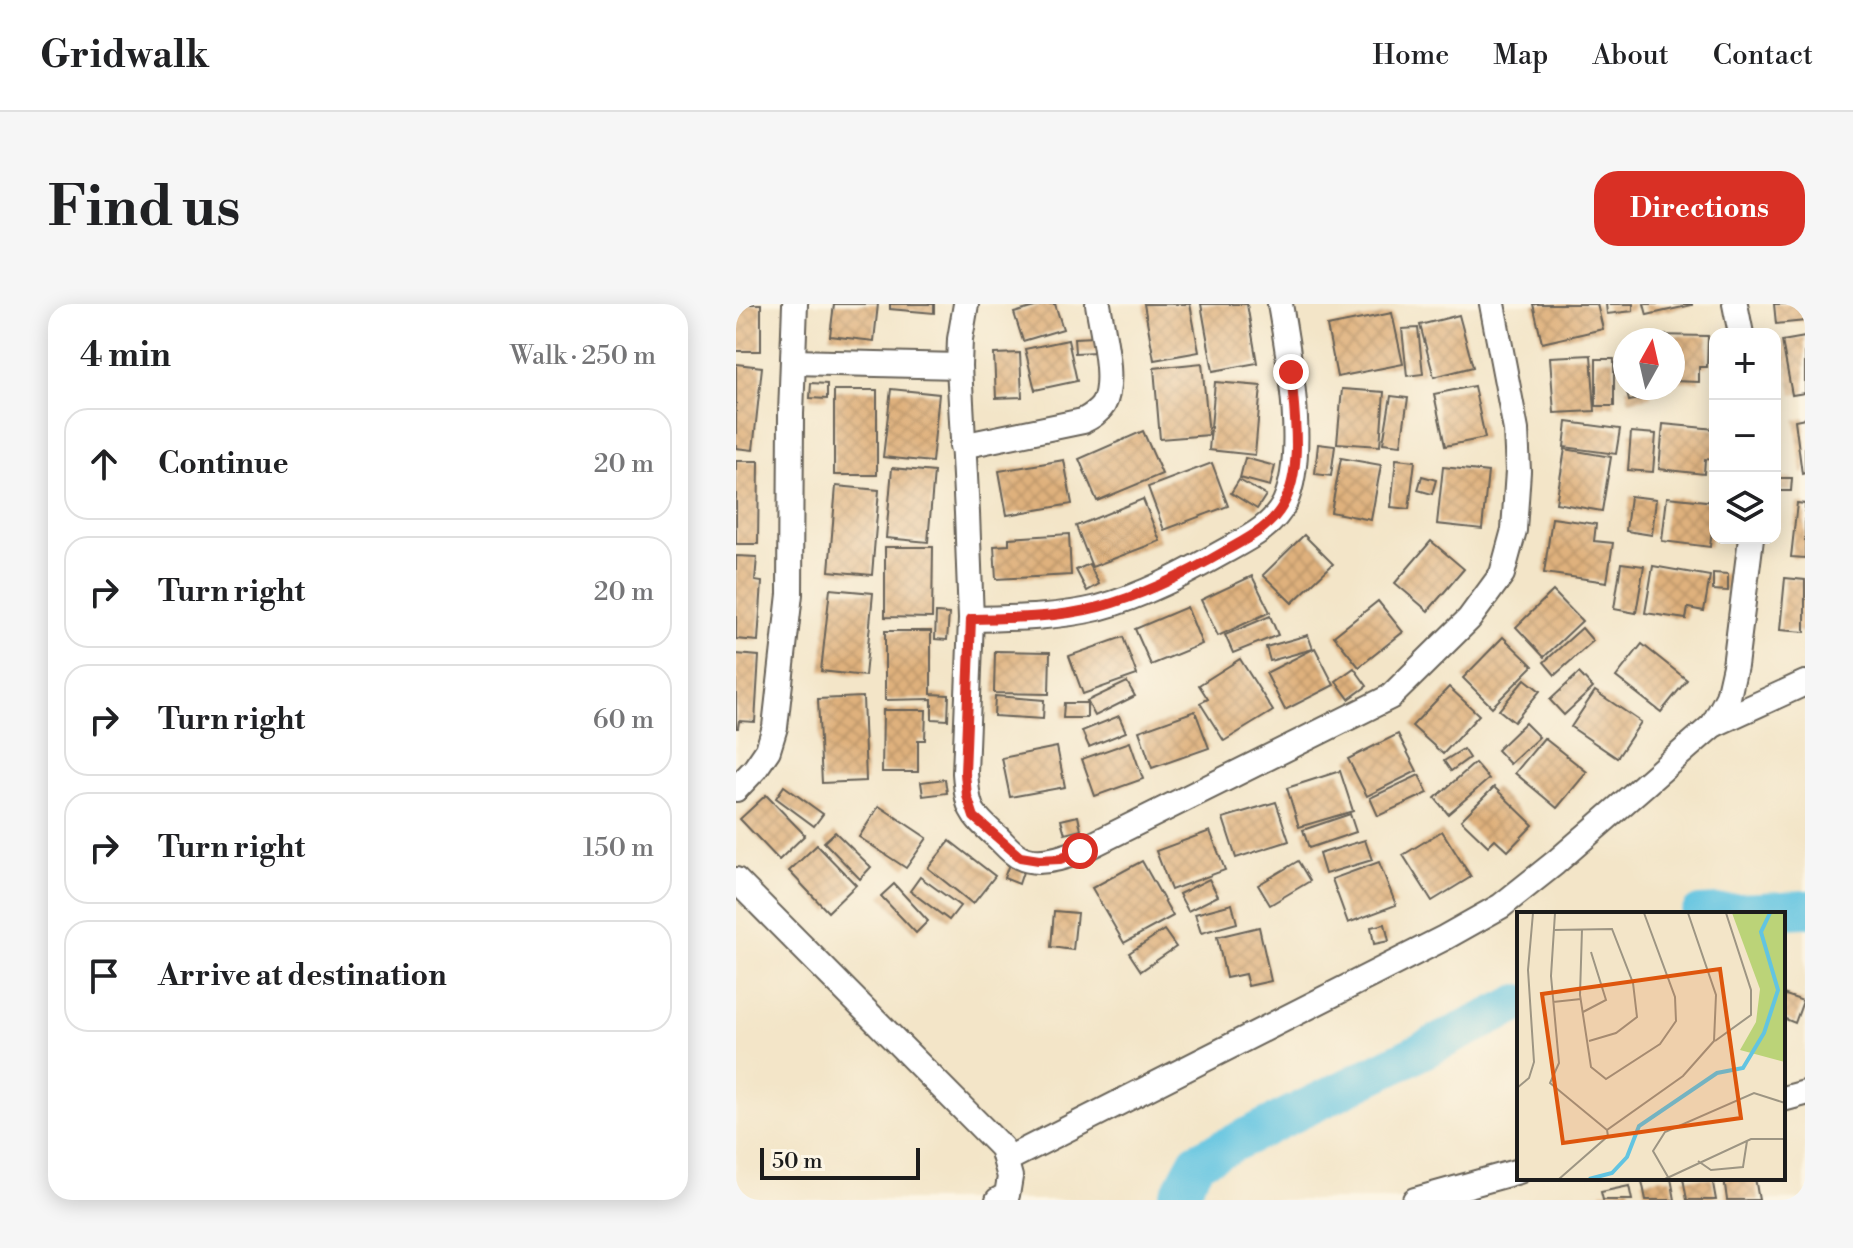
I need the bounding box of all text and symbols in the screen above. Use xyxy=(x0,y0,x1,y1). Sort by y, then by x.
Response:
text: Gridwalk xyxy=(40,32,209,79)
text: Home xyxy=(1373,38,1449,73)
text: Map xyxy=(1493,38,1548,73)
text: About xyxy=(1592,38,1669,73)
text: Contact xyxy=(1713,38,1813,73)
button: Directions xyxy=(1594,171,1805,246)
text: Find us xyxy=(48,173,241,243)
north arrow xyxy=(1613,328,1685,400)
map controls xyxy=(1709,328,1781,544)
button: + xyxy=(1709,328,1781,400)
text: 4 min xyxy=(80,335,171,377)
text: Walk · 250 m xyxy=(510,340,656,372)
route end xyxy=(1273,354,1309,390)
button: − xyxy=(1709,400,1781,472)
icon: ahead xyxy=(82,442,126,486)
text: Continue xyxy=(158,445,289,483)
text: 20 m xyxy=(594,448,654,480)
button: layers xyxy=(1709,472,1781,544)
icon: right xyxy=(82,570,126,614)
text: Turn right xyxy=(158,573,305,611)
text: 20 m xyxy=(594,576,654,608)
icon: right xyxy=(82,698,126,742)
text: Turn right xyxy=(158,701,305,739)
text: 60 m xyxy=(593,704,654,736)
icon: right xyxy=(82,826,126,870)
text: Turn right xyxy=(158,829,305,867)
text: 150 m xyxy=(583,832,654,864)
route start xyxy=(1062,833,1098,869)
inset map xyxy=(1517,912,1785,1180)
icon: arrive xyxy=(82,954,126,998)
text: Arrive at destination xyxy=(158,957,447,995)
scale bar xyxy=(760,1144,920,1180)
text: 50 m xyxy=(772,1148,823,1175)

